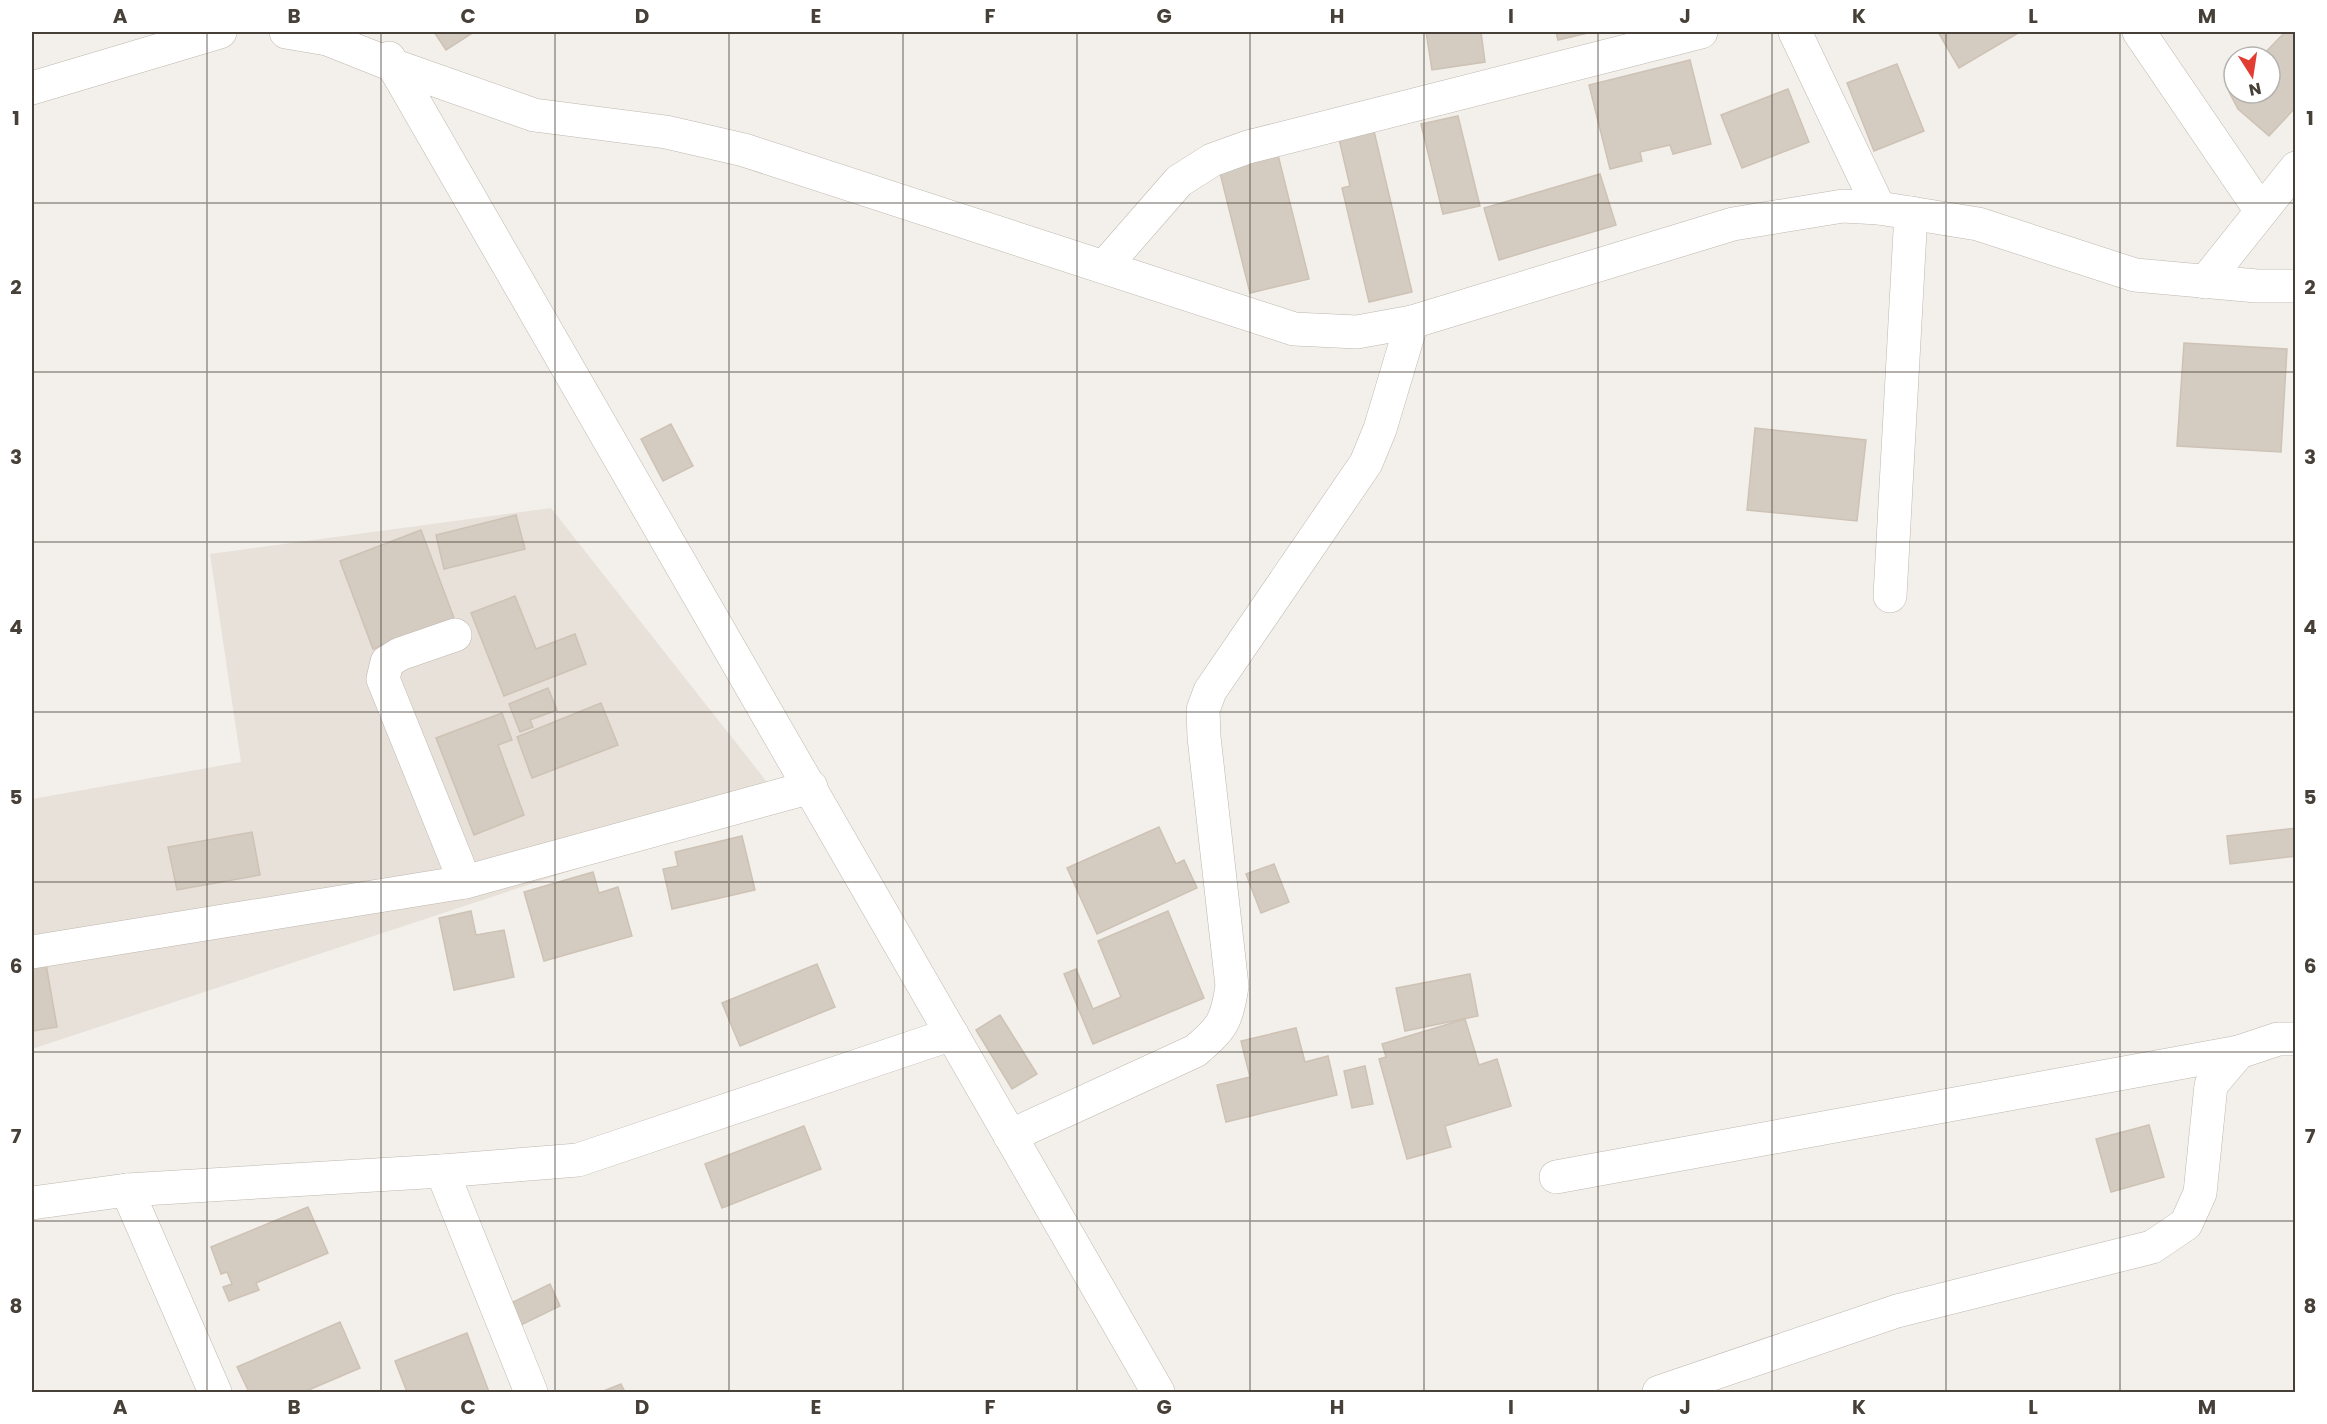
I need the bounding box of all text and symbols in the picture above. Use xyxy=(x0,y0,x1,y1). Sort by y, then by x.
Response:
text: A xyxy=(113,2,128,30)
text: B xyxy=(287,2,301,30)
text: C xyxy=(460,2,476,30)
text: D xyxy=(635,2,649,30)
text: E xyxy=(811,2,821,30)
text: F xyxy=(985,2,996,30)
text: G xyxy=(1156,2,1172,30)
text: H xyxy=(1330,2,1344,30)
text: I xyxy=(1508,2,1514,30)
text: J xyxy=(1679,2,1691,30)
text: K xyxy=(1852,2,1866,30)
text: L xyxy=(2028,2,2038,30)
text: M xyxy=(2198,2,2216,30)
north arrow xyxy=(2222,45,2282,105)
text: N xyxy=(2247,77,2263,102)
text: 1 xyxy=(12,104,20,132)
text: 1 xyxy=(2306,104,2314,132)
text: 2 xyxy=(10,273,22,301)
text: 2 xyxy=(2304,273,2316,301)
text: 3 xyxy=(10,443,22,471)
text: 3 xyxy=(2304,443,2316,471)
text: 4 xyxy=(9,613,23,641)
text: 4 xyxy=(2303,613,2317,641)
text: 5 xyxy=(10,783,23,811)
text: 5 xyxy=(2304,783,2317,811)
text: 6 xyxy=(10,952,22,980)
text: 6 xyxy=(2304,952,2316,980)
text: 7 xyxy=(11,1122,22,1150)
text: 7 xyxy=(2305,1122,2316,1150)
text: 8 xyxy=(10,1292,22,1320)
text: 8 xyxy=(2304,1292,2316,1320)
text: A xyxy=(113,1393,128,1421)
text: B xyxy=(287,1393,301,1421)
text: C xyxy=(460,1393,476,1421)
text: D xyxy=(635,1393,649,1421)
text: E xyxy=(811,1393,821,1421)
text: F xyxy=(985,1393,996,1421)
text: G xyxy=(1156,1393,1172,1421)
text: H xyxy=(1330,1393,1344,1421)
text: I xyxy=(1508,1393,1514,1421)
text: J xyxy=(1679,1393,1691,1421)
text: K xyxy=(1852,1393,1866,1421)
text: L xyxy=(2028,1393,2038,1421)
text: M xyxy=(2198,1393,2216,1421)

